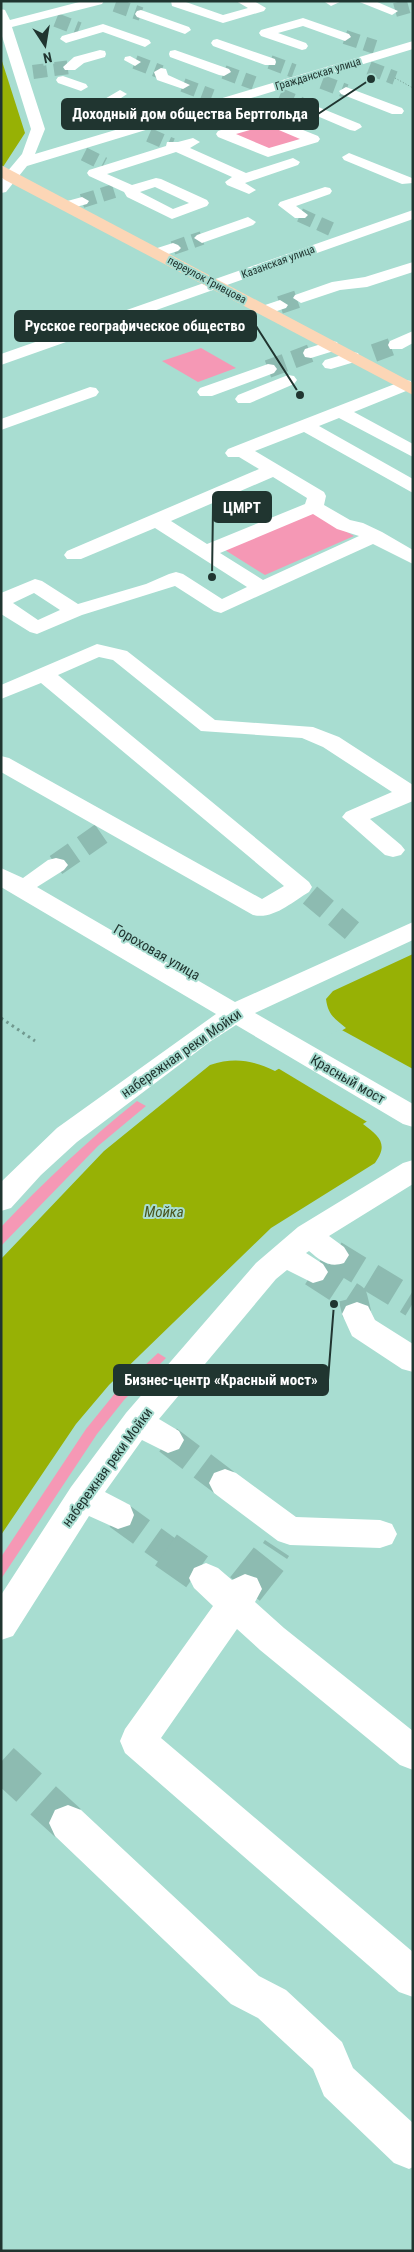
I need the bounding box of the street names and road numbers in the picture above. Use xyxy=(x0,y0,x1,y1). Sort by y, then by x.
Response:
street label: Гражданская улица xyxy=(273,55,363,93)
street label: Казанская улица xyxy=(239,243,317,281)
street label: переулок Гривцова xyxy=(165,254,249,306)
street label: Гороховая улица xyxy=(111,921,203,983)
street label: набережная реки Мойки xyxy=(118,1005,244,1101)
street label: Красный мост xyxy=(308,1051,388,1107)
street label: набережная реки Мойки xyxy=(59,1405,155,1529)

